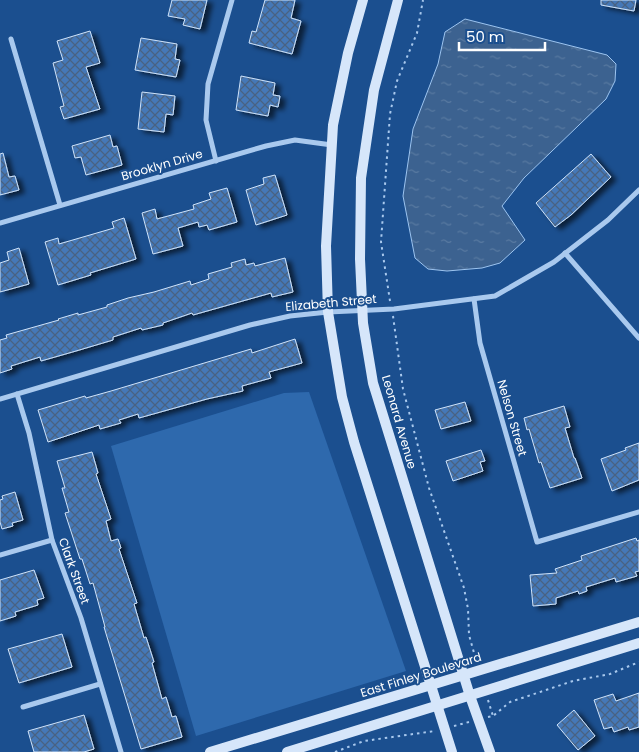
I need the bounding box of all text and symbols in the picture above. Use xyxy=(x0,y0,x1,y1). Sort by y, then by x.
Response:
scale bar xyxy=(459,20,545,52)
text: 50 m xyxy=(466,26,504,47)
street label: Brooklyn Drive xyxy=(119,145,205,184)
street label: Elizabeth Street xyxy=(285,290,377,315)
street label: Leonard Avenue xyxy=(378,373,421,471)
street label: Nelson Street xyxy=(493,378,532,458)
street label: Clark Street xyxy=(55,535,94,606)
street label: East Finley Boulevard xyxy=(358,648,483,701)

